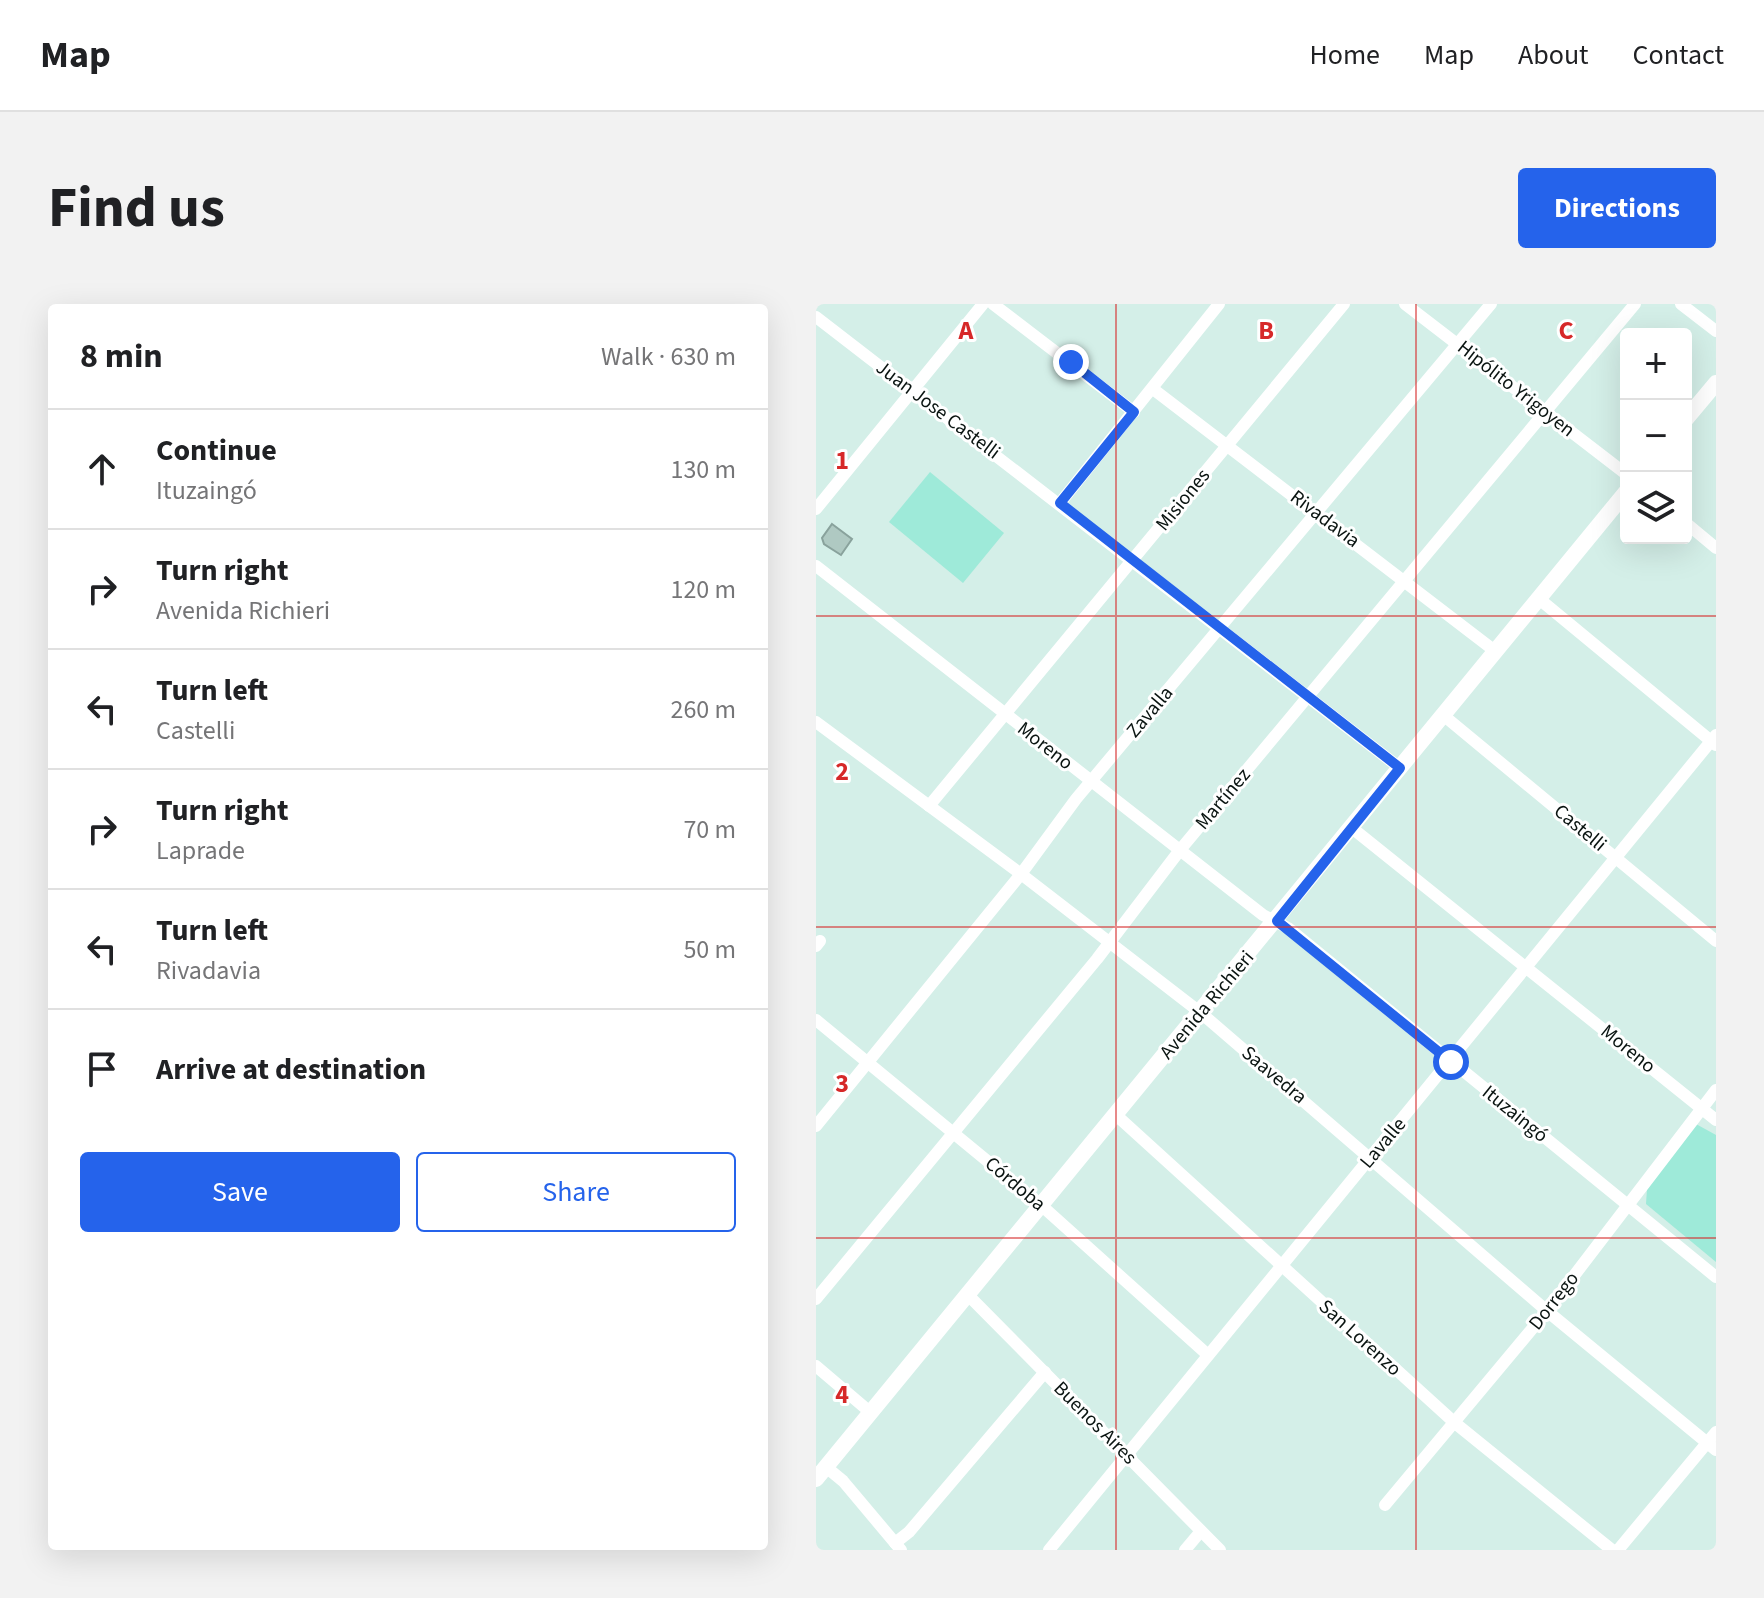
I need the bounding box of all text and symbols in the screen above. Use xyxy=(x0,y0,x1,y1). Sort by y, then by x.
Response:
text: Map xyxy=(40,28,111,82)
text: Home xyxy=(1309,35,1380,75)
text: Map xyxy=(1424,35,1474,75)
text: About xyxy=(1518,35,1589,75)
text: Contact xyxy=(1633,35,1724,75)
button: Directions xyxy=(1518,168,1716,248)
text: Find us xyxy=(48,169,225,248)
text: A xyxy=(958,312,975,349)
text: B xyxy=(1258,312,1274,349)
text: C xyxy=(1558,312,1574,349)
map controls xyxy=(1620,328,1692,544)
button: + xyxy=(1620,328,1692,400)
text: 8 min xyxy=(80,332,163,381)
street label: Hipólito Yrigoyen xyxy=(1451,334,1581,444)
text: Walk · 630 m xyxy=(601,338,736,375)
route end xyxy=(1053,344,1089,380)
street label: Juan Jose Castelli xyxy=(870,354,1006,466)
button: − xyxy=(1620,400,1692,472)
text: Continue xyxy=(156,429,277,472)
text: 1 xyxy=(835,442,849,479)
icon: ahead xyxy=(80,447,124,491)
text: 130 m xyxy=(670,451,736,488)
street label: Misiones xyxy=(1149,463,1217,537)
text: Ituzaingó xyxy=(156,472,257,509)
button: layers xyxy=(1620,472,1692,544)
street label: Rivadavia xyxy=(1284,483,1366,555)
text: Turn right xyxy=(156,549,288,592)
icon: right xyxy=(80,567,124,611)
text: 120 m xyxy=(670,571,736,608)
text: Avenida Richieri xyxy=(156,592,330,629)
text: Turn left xyxy=(156,669,268,712)
street label: Zavalla xyxy=(1120,680,1180,744)
icon: left xyxy=(80,687,124,731)
text: 260 m xyxy=(670,691,736,728)
text: Castelli xyxy=(156,712,235,749)
street label: Moreno xyxy=(1011,715,1079,777)
text: 2 xyxy=(835,753,849,790)
street label: Martínez xyxy=(1189,762,1257,836)
text: Turn right xyxy=(156,789,288,832)
street label: Castelli xyxy=(1548,798,1612,858)
icon: right xyxy=(80,807,124,851)
text: 70 m xyxy=(683,811,736,848)
text: Laprade xyxy=(156,832,245,869)
text: Turn left xyxy=(156,909,268,952)
icon: left xyxy=(80,927,124,971)
text: 50 m xyxy=(683,931,736,968)
street label: Avenida Richieri xyxy=(1153,945,1261,1065)
text: Rivadavia xyxy=(156,952,261,989)
street label: Moreno xyxy=(1594,1018,1662,1080)
street label: Saavedra xyxy=(1235,1039,1313,1111)
route start xyxy=(1433,1044,1469,1080)
icon: arrive xyxy=(80,1047,124,1091)
text: Arrive at destination xyxy=(156,1048,426,1091)
text: 3 xyxy=(835,1065,849,1102)
street label: Ituzaingó xyxy=(1476,1079,1554,1149)
street label: Lavalle xyxy=(1353,1111,1413,1175)
street label: Córdoba xyxy=(978,1150,1052,1218)
button: Save xyxy=(80,1152,400,1232)
button: Share xyxy=(416,1152,736,1232)
street label: Dorrego xyxy=(1522,1266,1586,1336)
street label: San Lorenzo xyxy=(1312,1293,1408,1383)
street label: Buenos Aires xyxy=(1047,1375,1143,1471)
text: 4 xyxy=(835,1376,849,1413)

